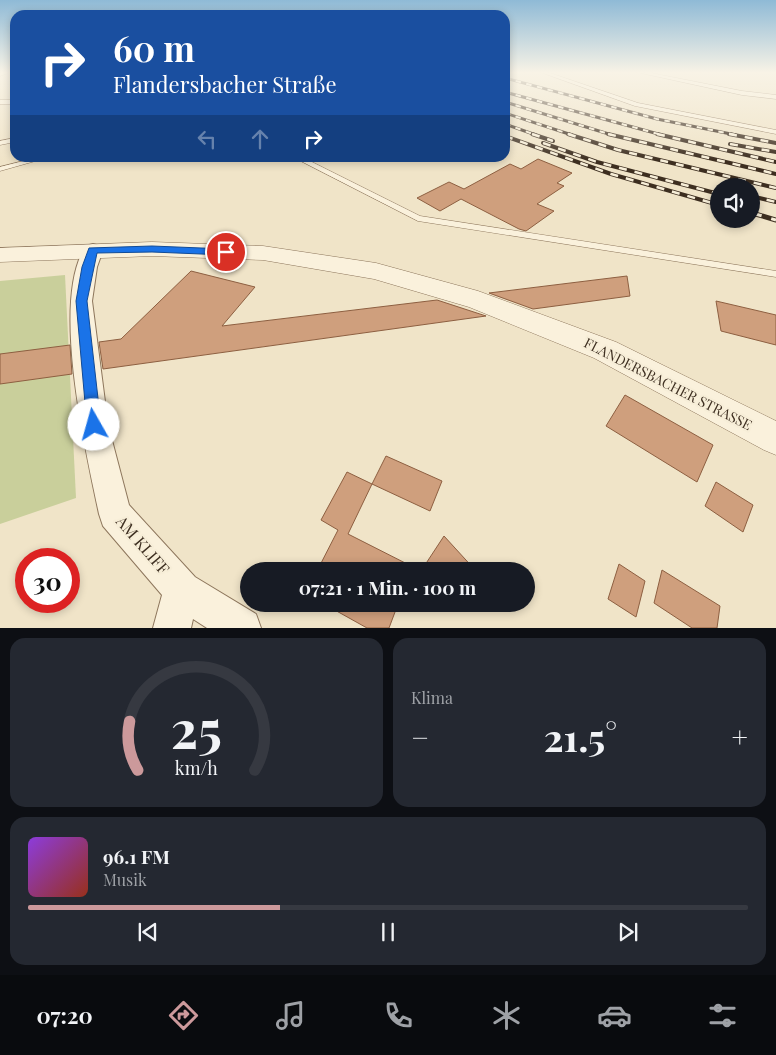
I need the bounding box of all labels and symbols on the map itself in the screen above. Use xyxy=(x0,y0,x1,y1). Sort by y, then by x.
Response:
pin xyxy=(205,231,247,273)
street label: FLANDERSBACHER STRASSE xyxy=(581,333,755,434)
position arrow xyxy=(67,398,119,450)
street label: AM KLIFF xyxy=(111,510,175,578)
speed limit sign: 30 xyxy=(15,548,80,613)

